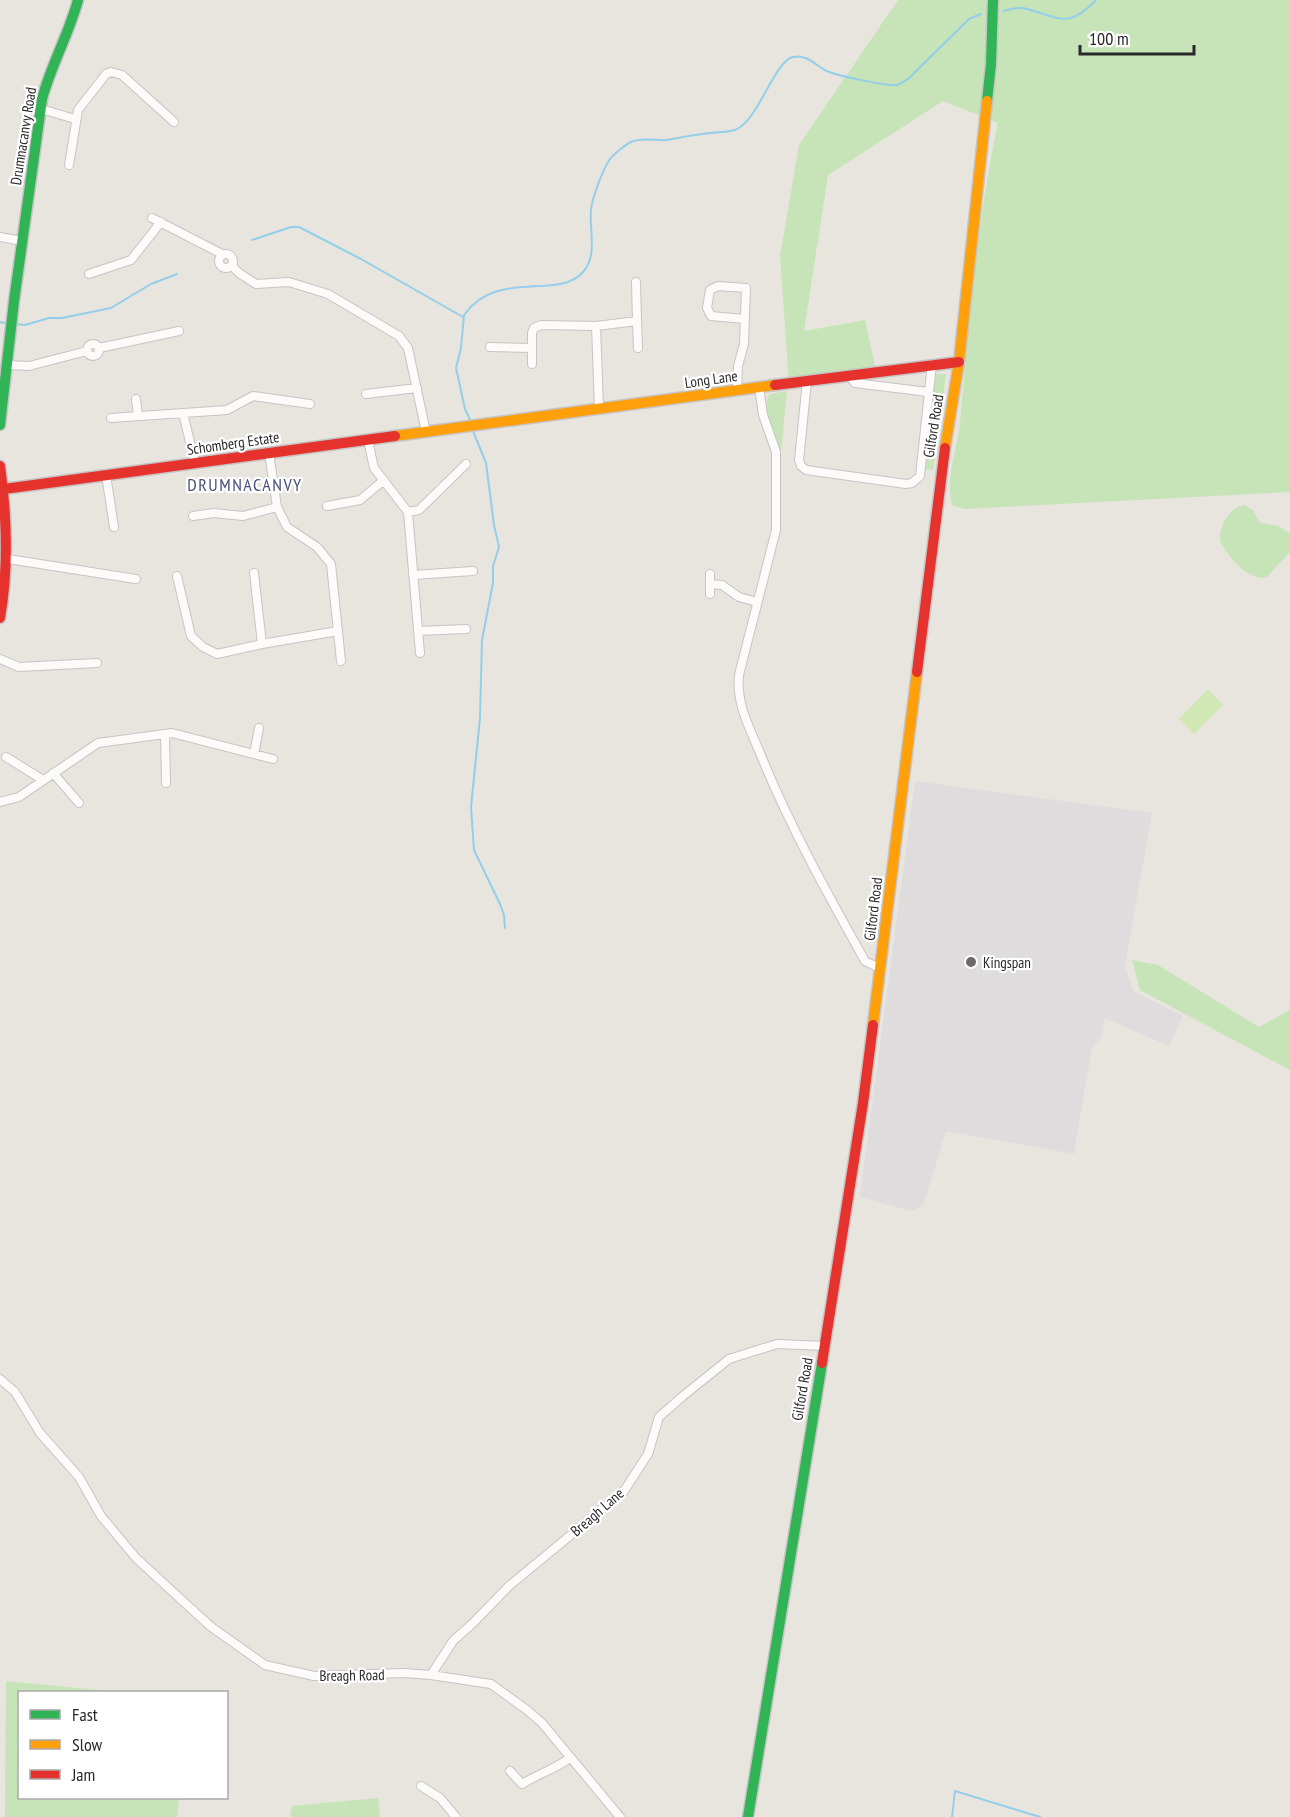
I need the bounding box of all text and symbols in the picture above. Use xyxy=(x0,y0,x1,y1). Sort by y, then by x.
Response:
scale bar xyxy=(1080,18,1194,56)
text: 100 m xyxy=(1089,27,1129,50)
street label: Drumnacanvy Road xyxy=(6,86,40,186)
street label: Long Lane xyxy=(683,366,739,392)
street label: Gilford Road xyxy=(919,393,947,459)
street label: Schomberg Estate xyxy=(186,427,280,459)
district label: DRUMNACANVY xyxy=(187,473,303,496)
street label: Gilford Road xyxy=(860,876,886,942)
place label: Kingspan xyxy=(983,953,1031,972)
marker: Kingspan xyxy=(964,955,978,969)
street label: Gilford Road xyxy=(787,1356,817,1422)
street label: Breagh Lane xyxy=(566,1484,628,1540)
street label: Breagh Road xyxy=(319,1665,385,1685)
legend xyxy=(18,1691,228,1799)
text: Fast xyxy=(72,1703,98,1726)
text: Slow xyxy=(72,1733,103,1756)
text: Jam xyxy=(71,1763,95,1786)

